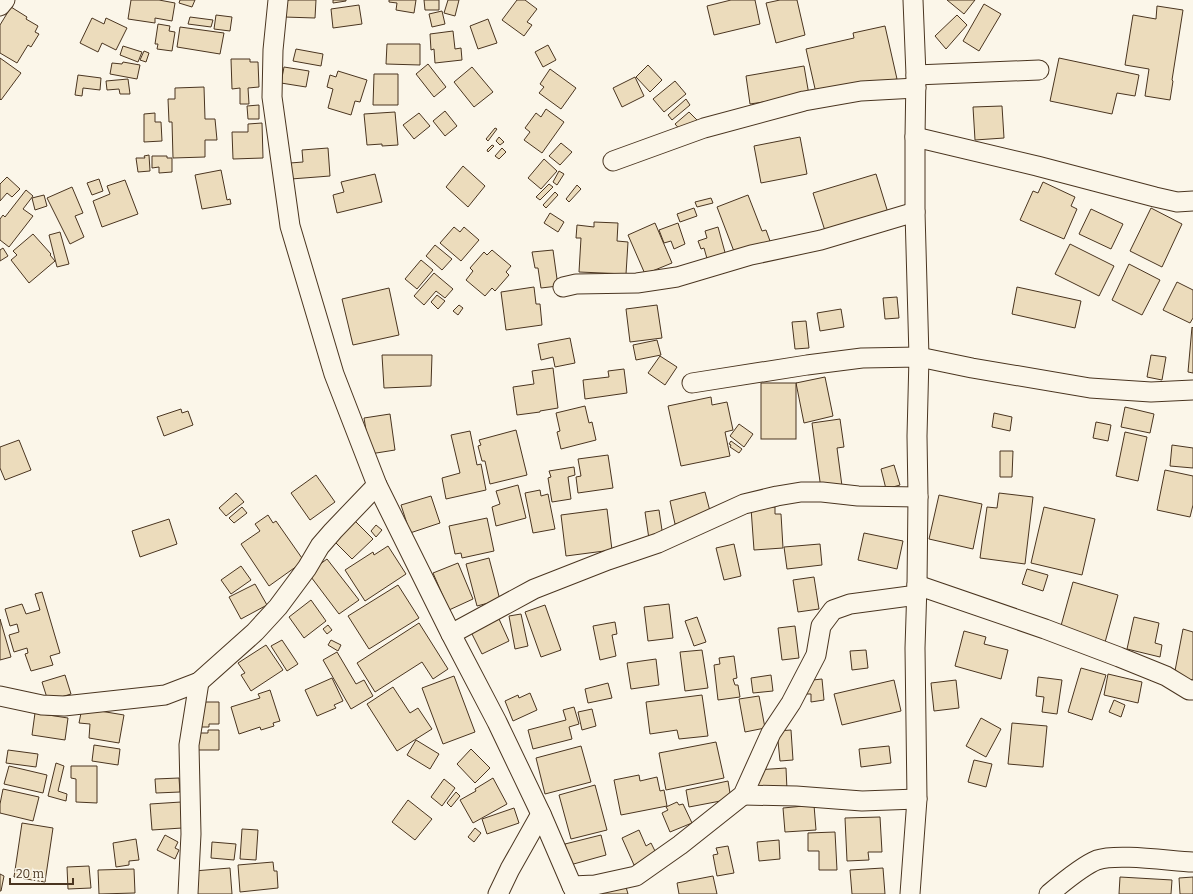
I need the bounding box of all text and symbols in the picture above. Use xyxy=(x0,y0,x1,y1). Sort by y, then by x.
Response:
scale bar xyxy=(10,860,73,886)
text: 20 m xyxy=(16,867,45,881)

